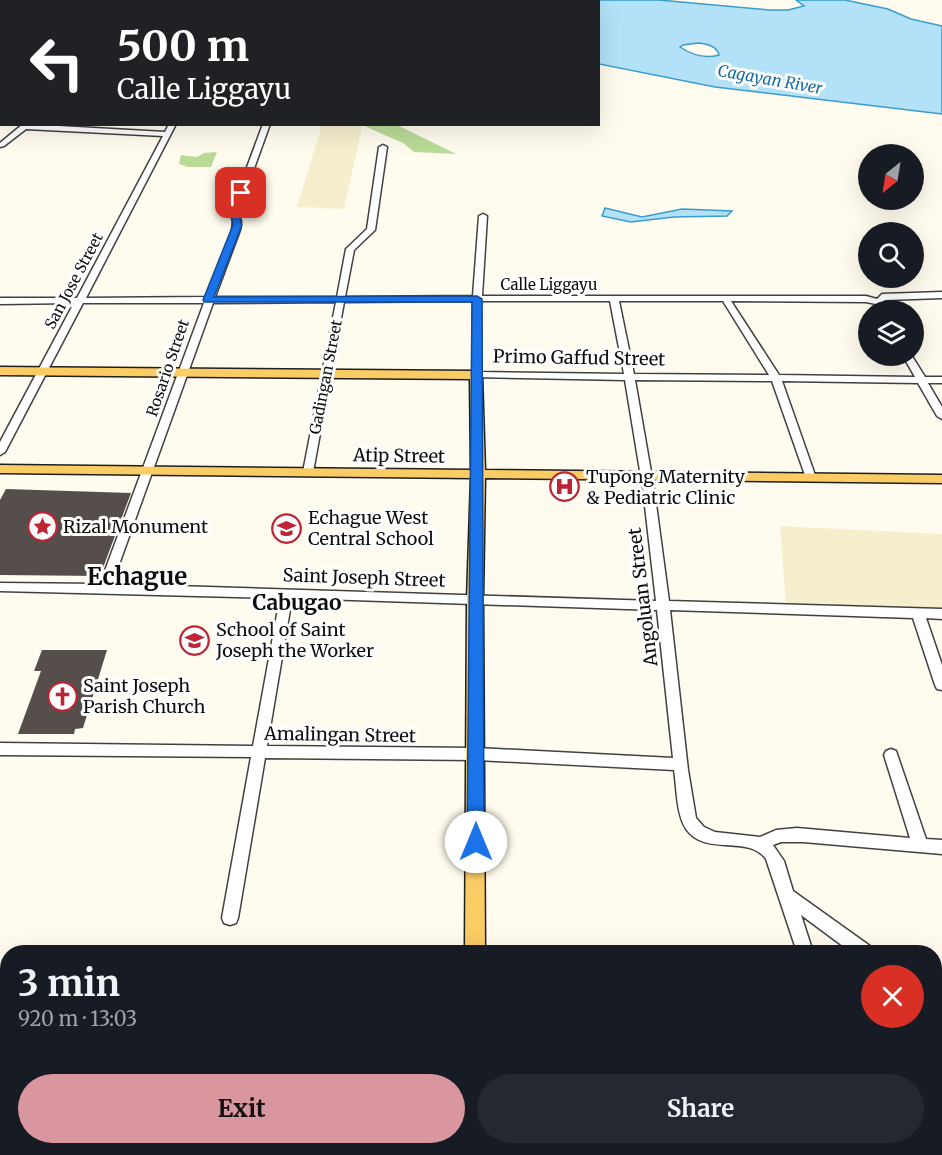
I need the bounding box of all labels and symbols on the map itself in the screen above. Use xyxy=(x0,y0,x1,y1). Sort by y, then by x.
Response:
water label: Cagayan River xyxy=(716,60,824,98)
north arrow xyxy=(858,144,924,210)
pin xyxy=(215,167,266,218)
street label: San Jose Street xyxy=(40,229,107,332)
street label: Calle Liggayu xyxy=(501,275,597,294)
street label: Rosario Street xyxy=(142,317,193,419)
street label: Gadingan Street xyxy=(305,318,346,436)
street label: Primo Gaffud Street xyxy=(493,344,665,371)
street label: Atip Street xyxy=(352,443,445,468)
place label: Tupong Maternity & Pediatric Clinic xyxy=(586,465,746,509)
hospital icon: Tupong Maternity & Pediatric Clinic xyxy=(549,471,581,503)
place label: Echague West Central School xyxy=(308,506,434,550)
place icon: Rizal Monument xyxy=(26,511,58,543)
school or university icon: Echague West Central School xyxy=(271,512,303,544)
place label: Rizal Monument xyxy=(63,515,208,538)
street label: Angoluan Street xyxy=(623,526,663,669)
district label: Echague xyxy=(87,561,187,592)
street label: Saint Joseph Street xyxy=(282,563,446,592)
district label: Cabugao xyxy=(253,589,341,616)
place label: School of Saint Joseph the Worker xyxy=(215,618,374,662)
school or university icon: School of Saint Joseph the Worker xyxy=(179,624,211,656)
place label: Saint Joseph Parish Church xyxy=(83,674,205,718)
church icon: Saint Joseph Parish Church xyxy=(46,680,78,712)
street label: Amalingan Street xyxy=(263,722,416,747)
position arrow xyxy=(444,810,508,874)

